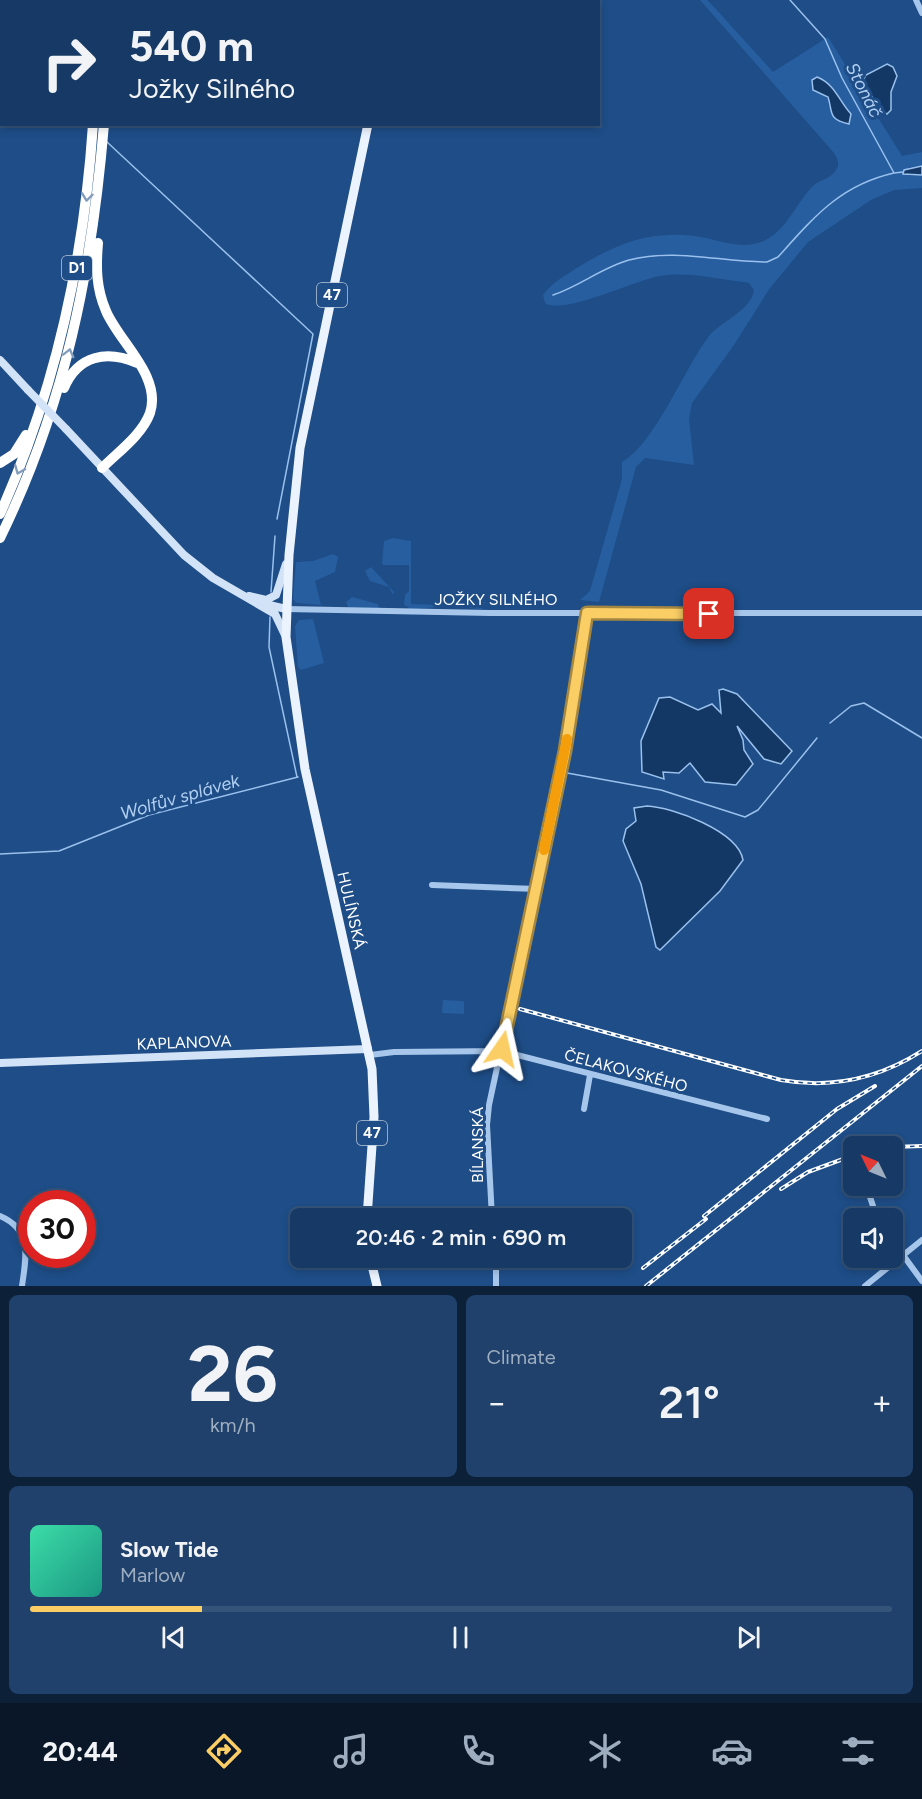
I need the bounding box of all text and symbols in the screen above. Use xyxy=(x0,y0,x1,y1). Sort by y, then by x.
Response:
text: 540 m xyxy=(129,21,254,72)
icon: right xyxy=(30,24,108,102)
water label: Stonáč xyxy=(841,59,887,121)
text: Jožky Silného xyxy=(129,72,295,105)
one-way arrow xyxy=(81,192,94,201)
road number: D1 xyxy=(62,256,92,280)
road number: 47 xyxy=(317,283,347,307)
one-way arrow xyxy=(61,348,74,358)
one-way arrow xyxy=(14,463,26,474)
pin xyxy=(683,588,734,639)
street label: JOŽKY SILNÉHO xyxy=(434,590,558,609)
icon: arrive xyxy=(692,597,725,630)
water label: Wolfův splávek xyxy=(118,769,243,825)
street label: HULÍNSKÁ xyxy=(333,870,370,951)
position arrow xyxy=(470,1017,534,1081)
street label: KAPLANOVA xyxy=(136,1031,232,1054)
street label: ČELAKOVSKÉHO xyxy=(562,1045,690,1096)
street label: BÍLANSKÁ xyxy=(468,1107,487,1183)
road number: 47 xyxy=(357,1121,387,1145)
north arrow xyxy=(843,1136,903,1196)
map controls xyxy=(843,1136,903,1268)
speed limit sign: 30 xyxy=(18,1190,96,1268)
button: sound xyxy=(843,1208,903,1268)
text: 20:46 · 2 min · 690 m xyxy=(356,1224,566,1251)
text: 26 xyxy=(188,1327,278,1421)
text: Climate xyxy=(487,1345,556,1369)
text: 21° xyxy=(659,1375,720,1429)
text: − xyxy=(487,1383,507,1422)
text: + xyxy=(871,1383,892,1422)
text: km/h xyxy=(210,1413,256,1437)
text: Slow Tide xyxy=(120,1536,219,1563)
text: Marlow xyxy=(120,1563,185,1587)
icon: previous xyxy=(157,1621,190,1654)
icon: pause xyxy=(444,1621,477,1654)
icon: next xyxy=(732,1621,765,1654)
icon: directions xyxy=(203,1730,245,1772)
icon: music xyxy=(330,1730,372,1772)
icon: phone xyxy=(457,1730,499,1772)
icon: climate xyxy=(584,1730,626,1772)
icon: car xyxy=(711,1730,753,1772)
icon: filters xyxy=(837,1730,879,1772)
text: 20:44 xyxy=(42,1735,118,1768)

